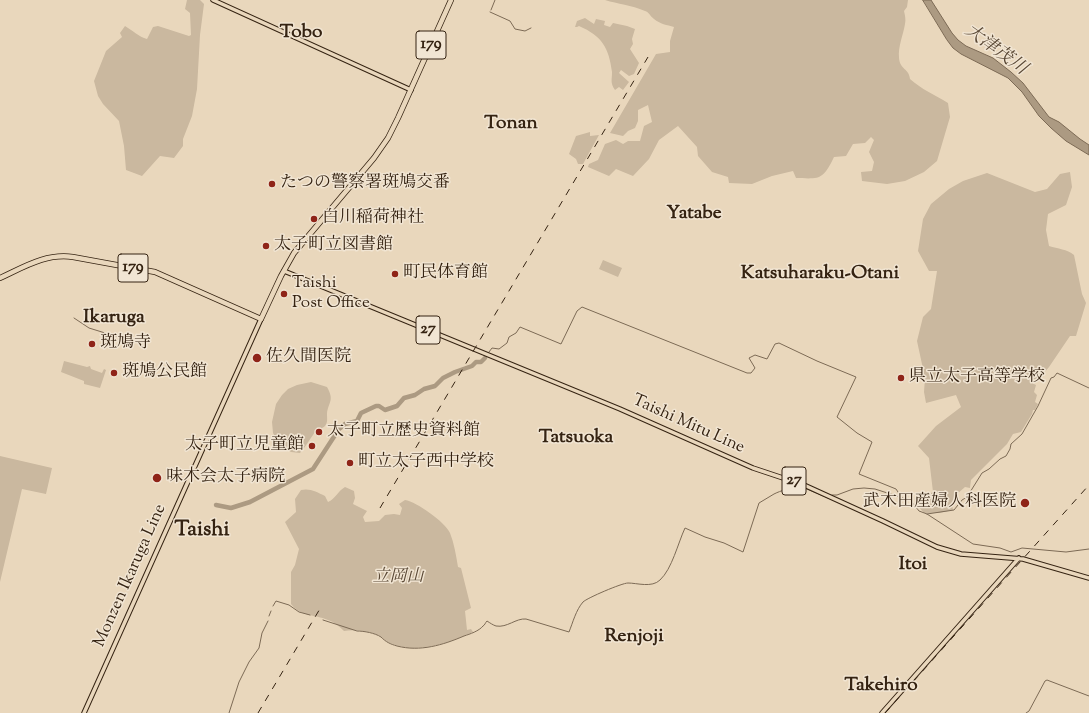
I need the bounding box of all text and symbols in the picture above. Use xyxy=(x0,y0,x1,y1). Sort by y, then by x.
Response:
water label: 大津茂川 xyxy=(960,21,1030,81)
district label: Tobo xyxy=(280,23,322,45)
road number: 179 xyxy=(416,31,446,59)
district label: Tonan xyxy=(484,114,538,136)
place label: たつの警察署斑鳩交番 xyxy=(280,174,450,194)
marker: たつの警察署斑鳩交番 xyxy=(267,179,277,189)
district label: Yatabe xyxy=(666,204,722,226)
place label: 白川稲荷神社 xyxy=(322,209,424,229)
marker: 白川稲荷神社 xyxy=(309,214,319,224)
place label: 太子町立図書館 xyxy=(274,236,393,256)
marker: 太子町立図書館 xyxy=(261,241,271,251)
road number: 179 xyxy=(118,254,148,282)
place label: 町民体育館 xyxy=(403,264,488,284)
district label: Katsuharaku-Otani xyxy=(741,264,899,286)
marker: 町民体育館 xyxy=(390,269,400,279)
place label: Taishi Post Office xyxy=(292,274,370,314)
marker: Taishi Post Office xyxy=(279,289,289,299)
district label: Ikaruga xyxy=(83,308,145,330)
road number: 27 xyxy=(416,316,440,344)
place label: 斑鳩寺 xyxy=(100,334,151,354)
marker: 斑鳩寺 xyxy=(87,339,97,349)
place label: 佐久間医院 xyxy=(266,348,351,368)
marker: 佐久間医院 xyxy=(251,352,263,364)
place label: 斑鳩公民館 xyxy=(122,363,207,383)
marker: 斑鳩公民館 xyxy=(109,368,119,378)
place label: 県立太子高等学校 xyxy=(909,368,1045,388)
marker: 県立太子高等学校 xyxy=(896,373,906,383)
street label: Taishi Mitu Line xyxy=(629,391,747,459)
place label: 太子町立歴史資料館 xyxy=(327,422,480,442)
marker: 太子町立歴史資料館 xyxy=(314,427,324,437)
district label: Tatsuoka xyxy=(539,428,613,450)
place label: 太子町立児童館 xyxy=(185,436,304,456)
marker: 太子町立児童館 xyxy=(307,441,317,451)
place label: 町立太子西中学校 xyxy=(358,453,494,473)
marker: 町立太子西中学校 xyxy=(345,458,355,468)
road number: 27 xyxy=(782,467,806,495)
place label: 味木会太子病院 xyxy=(166,468,285,488)
marker: 味木会太子病院 xyxy=(151,472,163,484)
place label: 武木田産婦人科医院 xyxy=(863,493,1016,513)
marker: 武木田産婦人科医院 xyxy=(1019,497,1031,509)
street label: Monzen Ikaruga Line xyxy=(90,501,172,651)
district label: Taishi xyxy=(174,518,230,544)
district label: Itoi xyxy=(899,555,927,577)
park label: 立岡山 xyxy=(373,568,423,588)
district label: Renjoji xyxy=(604,627,664,649)
district label: Takehiro xyxy=(844,676,918,698)

